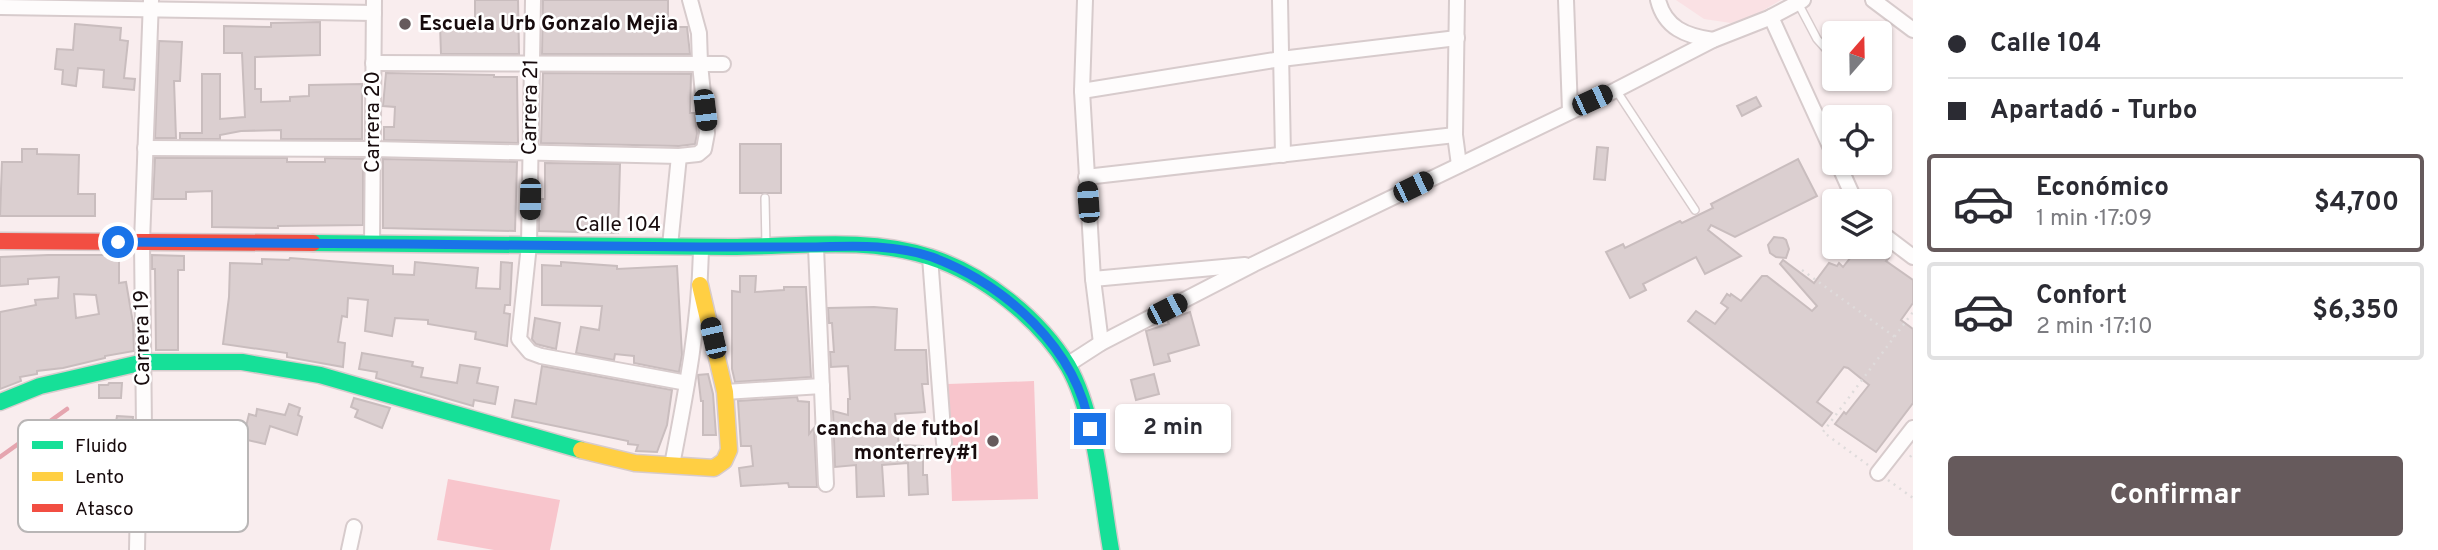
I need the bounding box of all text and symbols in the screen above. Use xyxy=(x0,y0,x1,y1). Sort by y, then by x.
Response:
place label: Escuela Urb Gonzalo Mejia xyxy=(419,11,678,38)
marker: Escuela Urb Gonzalo Mejia xyxy=(397,16,413,32)
north arrow xyxy=(1822,21,1892,91)
map controls xyxy=(1822,21,1892,259)
text: Calle 104 xyxy=(1990,28,2101,61)
street label: Carrera 21 xyxy=(517,58,545,156)
street label: Carrera 20 xyxy=(360,71,387,173)
car xyxy=(1569,82,1616,118)
car xyxy=(693,88,718,132)
text: Apartadó - Turbo xyxy=(1990,95,2198,128)
button: locate xyxy=(1822,105,1892,175)
car xyxy=(1390,168,1437,206)
icon: car xyxy=(1952,172,2015,235)
text: Económico xyxy=(2036,172,2169,205)
car xyxy=(520,178,541,220)
car xyxy=(1077,180,1100,224)
text: $4,700 xyxy=(2314,187,2399,220)
button: layers xyxy=(1822,189,1892,259)
text: 1 min · 17:09 xyxy=(2036,205,2152,234)
street label: Calle 104 xyxy=(575,212,661,239)
route start xyxy=(102,226,134,258)
icon: car xyxy=(1952,280,2015,343)
text: Confort xyxy=(2036,280,2127,313)
street label: Carrera 19 xyxy=(129,290,157,386)
car xyxy=(1144,290,1191,328)
text: $6,350 xyxy=(2312,295,2399,328)
text: 2 min · 17:10 xyxy=(2036,313,2153,342)
car xyxy=(699,315,728,361)
callout: 2 min xyxy=(1114,404,1230,453)
route end xyxy=(1074,413,1106,445)
text: 2 min xyxy=(1143,414,1203,443)
place label: cancha de futbol monterrey#1 xyxy=(816,416,979,467)
legend xyxy=(18,420,248,532)
marker: cancha de futbol monterrey#1 xyxy=(985,433,1001,449)
text: Fluido xyxy=(75,435,127,459)
button: Confirmar xyxy=(1948,456,2403,536)
text: Lento xyxy=(75,466,124,490)
text: Atasco xyxy=(75,498,134,522)

